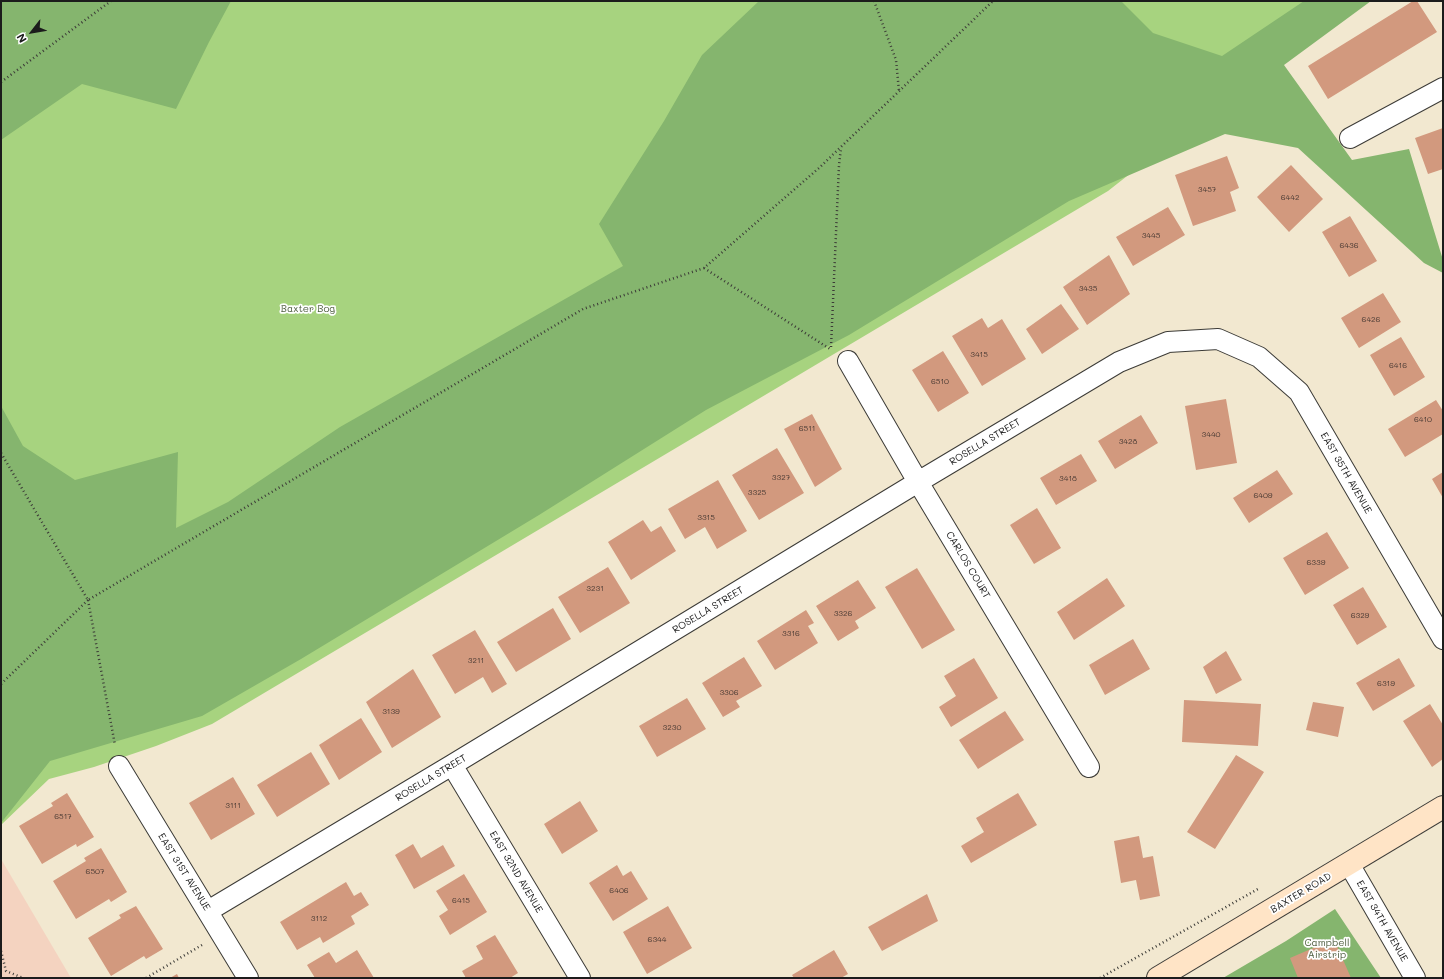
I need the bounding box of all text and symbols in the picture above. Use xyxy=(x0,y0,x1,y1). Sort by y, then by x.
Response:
north arrow xyxy=(12,12,52,52)
text: N xyxy=(13,31,30,46)
house number: 3457 xyxy=(1198,185,1216,195)
house number: 6442 xyxy=(1281,193,1299,203)
house number: 3445 xyxy=(1142,231,1160,241)
house number: 6436 xyxy=(1339,241,1359,251)
house number: 3435 xyxy=(1079,284,1097,294)
park label: Baxter Bog xyxy=(281,303,335,315)
house number: 6426 xyxy=(1362,315,1380,325)
house number: 3415 xyxy=(970,350,988,360)
house number: 6416 xyxy=(1389,361,1407,371)
house number: 6510 xyxy=(931,377,949,387)
house number: 6410 xyxy=(1414,415,1432,425)
street label: ROSELLA STREET xyxy=(947,416,1023,468)
house number: 6511 xyxy=(799,424,815,434)
house number: 3440 xyxy=(1201,430,1221,440)
street label: EAST 35TH AVENUE xyxy=(1318,430,1374,516)
house number: 3428 xyxy=(1119,437,1137,447)
house number: 3327 xyxy=(772,473,790,483)
house number: 3418 xyxy=(1059,474,1077,484)
house number: 3325 xyxy=(748,488,766,498)
house number: 6409 xyxy=(1253,491,1273,501)
house number: 3315 xyxy=(697,513,715,523)
street label: CARLOS COURT xyxy=(943,529,993,601)
house number: 6339 xyxy=(1307,558,1325,568)
house number: 3231 xyxy=(586,584,604,594)
street label: ROSELLA STREET xyxy=(670,584,746,636)
house number: 3326 xyxy=(834,609,852,619)
house number: 6329 xyxy=(1351,611,1369,621)
house number: 3316 xyxy=(782,629,800,639)
house number: 3211 xyxy=(468,656,484,666)
house number: 6319 xyxy=(1377,679,1395,689)
house number: 3306 xyxy=(719,688,739,698)
house number: 3139 xyxy=(382,707,400,717)
house number: 3230 xyxy=(663,723,681,733)
street label: ROSELLA STREET xyxy=(393,752,469,804)
house number: 3111 xyxy=(225,801,241,811)
house number: 6517 xyxy=(54,812,72,822)
street label: EAST 32ND AVENUE xyxy=(487,829,545,915)
street label: EAST 31ST AVENUE xyxy=(155,831,213,913)
house number: 6507 xyxy=(86,867,104,877)
street label: BAXTER ROAD xyxy=(1268,870,1334,916)
street label: EAST 34TH AVENUE xyxy=(1354,878,1410,964)
house number: 6406 xyxy=(609,886,629,896)
house number: 6415 xyxy=(452,896,470,906)
house number: 3112 xyxy=(311,914,327,924)
house number: 6344 xyxy=(648,935,666,945)
park label: Campbell Airstrip xyxy=(1304,937,1350,960)

